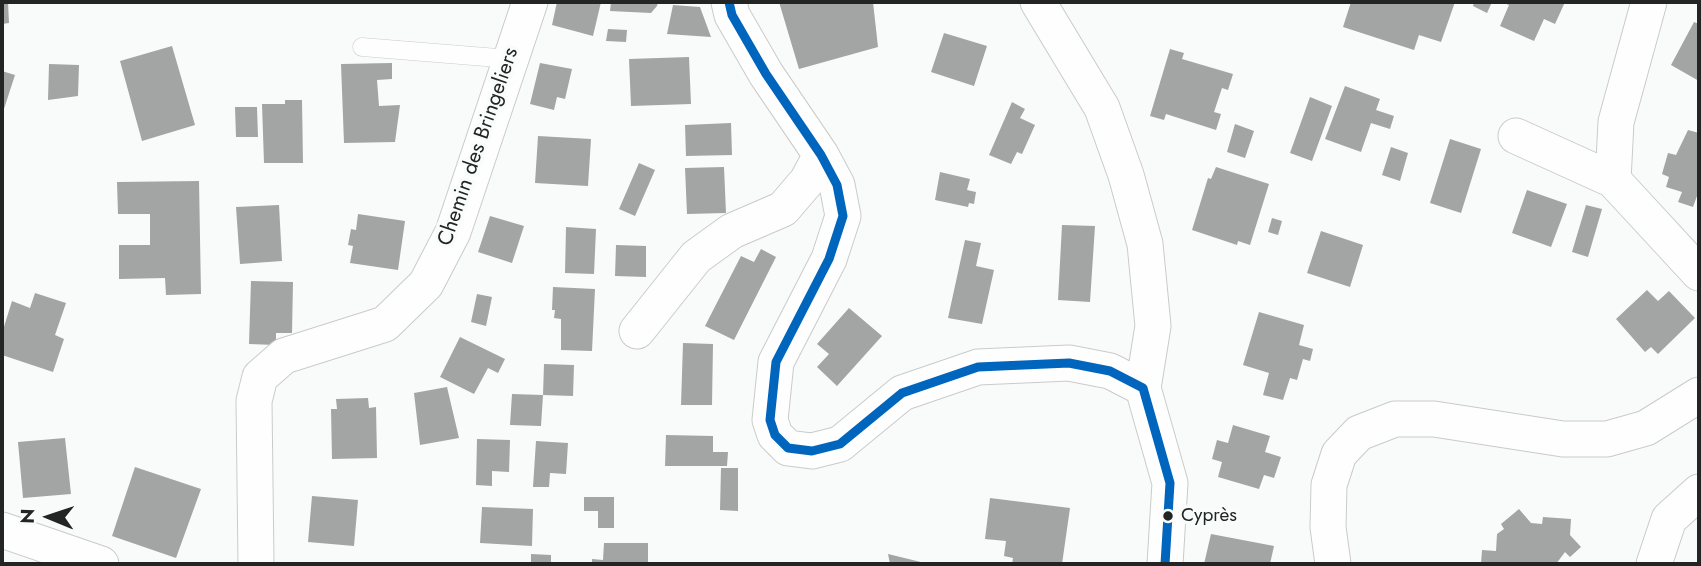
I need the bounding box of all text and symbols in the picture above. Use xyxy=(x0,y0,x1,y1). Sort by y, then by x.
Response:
street label: Chemin des Bringeliers xyxy=(433,45,525,249)
north arrow xyxy=(14,482,84,552)
place label: Cyprès xyxy=(1181,505,1237,527)
text: N xyxy=(14,508,41,524)
marker: Cyprès xyxy=(1161,509,1175,523)

